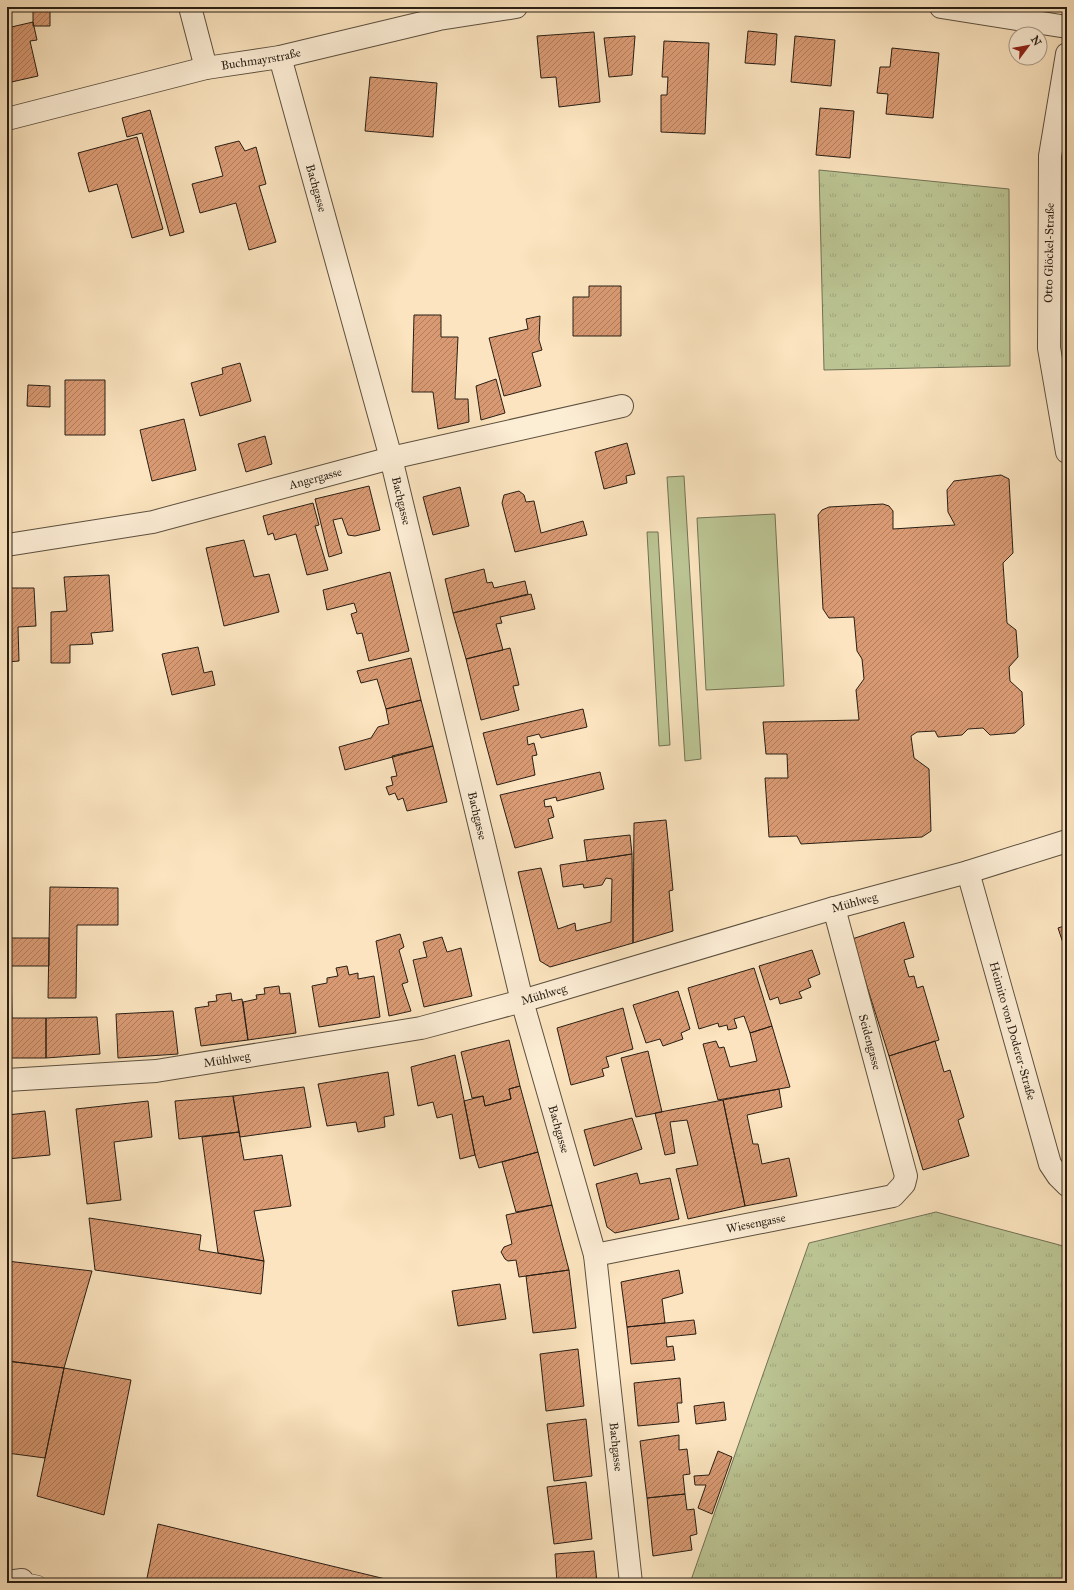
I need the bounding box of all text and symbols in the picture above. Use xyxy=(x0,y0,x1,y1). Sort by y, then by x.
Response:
north arrow xyxy=(1008,26,1048,66)
text: N xyxy=(1028,34,1044,49)
street label: Buchmayrstraße xyxy=(220,45,302,73)
street label: Bachgasse xyxy=(303,162,330,214)
street label: Otto Glöckel-Straße xyxy=(1041,203,1057,303)
street label: Angergasse xyxy=(286,465,343,492)
street label: Bachgasse xyxy=(389,475,414,526)
street label: Bachgasse xyxy=(465,790,490,841)
street label: Mühlweg xyxy=(830,890,879,915)
street label: Heimito von Doderer-Straße xyxy=(986,960,1039,1102)
street label: Mühlweg xyxy=(519,981,569,1008)
street label: Seidengasse xyxy=(855,1013,884,1072)
street label: Mühlweg xyxy=(203,1049,252,1070)
street label: Bachgasse xyxy=(545,1104,572,1155)
street label: Wiesengasse xyxy=(725,1210,787,1236)
street label: Bachgasse xyxy=(606,1422,626,1472)

